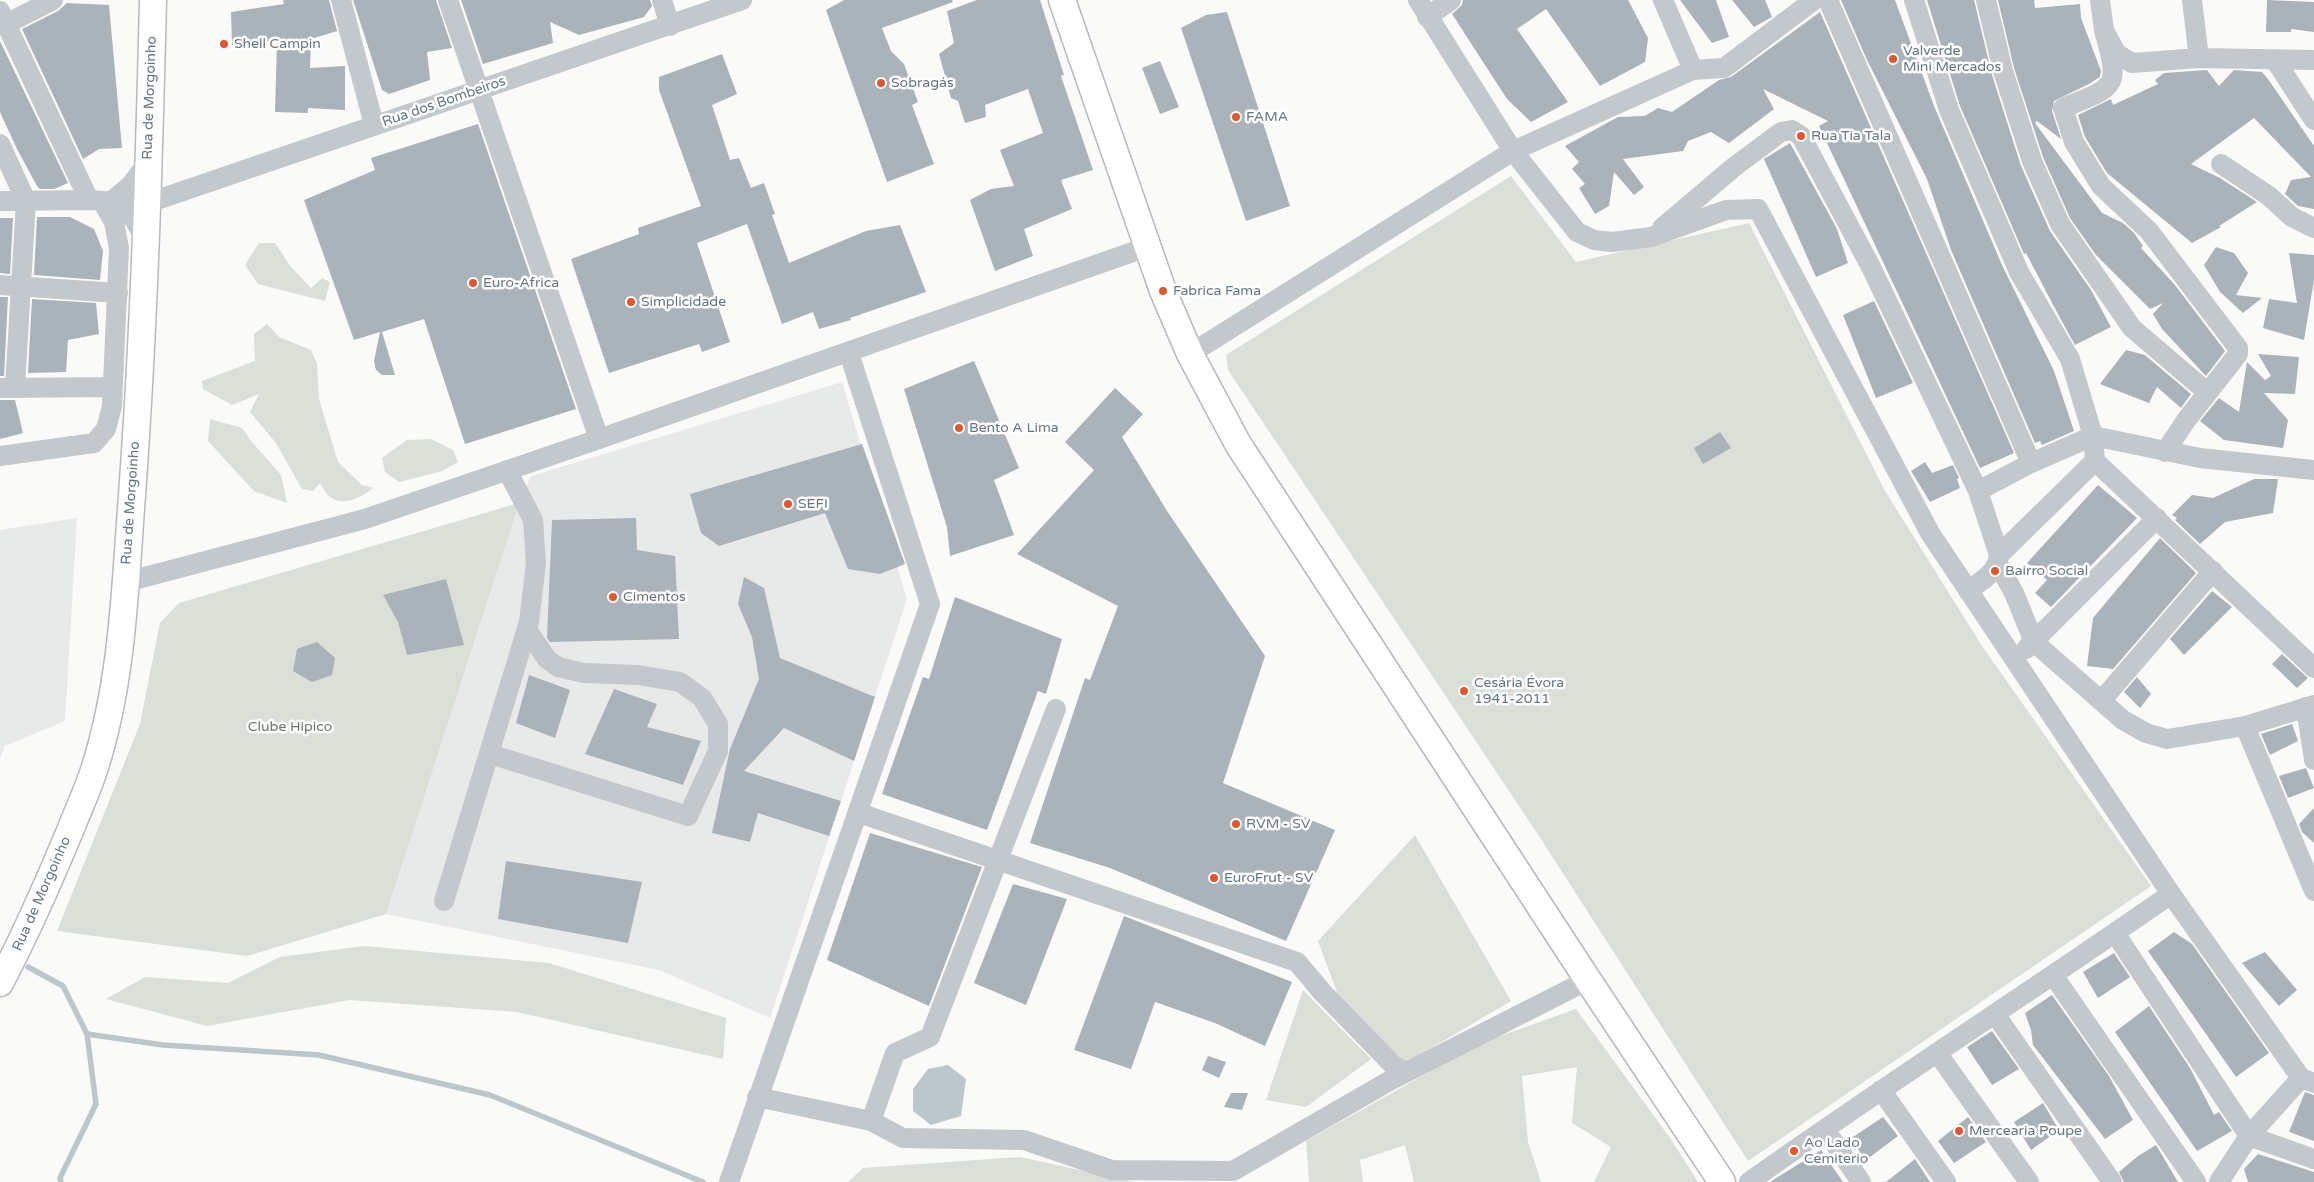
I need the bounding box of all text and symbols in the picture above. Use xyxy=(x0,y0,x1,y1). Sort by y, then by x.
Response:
street label: Rua de Morgoinho xyxy=(139,36,161,160)
place label: Shell Campin xyxy=(234,36,321,52)
marker: Shell Campin xyxy=(218,38,230,50)
place label: Valverde Mini Mercados xyxy=(1903,43,2001,75)
marker: Valverde Mini Mercados xyxy=(1887,53,1899,65)
street label: Rua dos Bombeiros xyxy=(380,73,508,131)
place label: Sobragás xyxy=(891,75,954,91)
marker: Sobragás xyxy=(875,77,887,89)
place label: FAMA xyxy=(1246,109,1288,125)
marker: FAMA xyxy=(1230,111,1242,123)
place label: Rua Tia Tala xyxy=(1811,128,1891,144)
marker: Rua Tia Tala xyxy=(1795,130,1807,142)
place label: Euro-Africa xyxy=(483,275,559,291)
marker: Euro-Africa xyxy=(467,277,479,289)
place label: Fabrica Fama xyxy=(1173,283,1261,299)
marker: Fabrica Fama xyxy=(1157,285,1169,297)
place label: Simplicidade xyxy=(641,294,726,310)
marker: Simplicidade xyxy=(625,296,637,308)
place label: Bento A Lima xyxy=(969,420,1059,436)
marker: Bento A Lima xyxy=(953,422,965,434)
street label: Rua de Morgoinho xyxy=(118,441,144,565)
place label: SEFI xyxy=(798,496,828,512)
marker: SEFI xyxy=(782,498,794,510)
place label: Bairro Social xyxy=(2005,563,2088,579)
marker: Bairro Social xyxy=(1989,565,2001,577)
place label: Cimentos xyxy=(623,589,686,605)
marker: Cimentos xyxy=(607,591,619,603)
place label: Cesária Évora 1941-2011 xyxy=(1474,675,1564,708)
marker: Cesária Évora 1941-2011 xyxy=(1458,685,1470,697)
park label: Clube Hipico xyxy=(248,719,332,735)
place label: RVM - SV xyxy=(1246,816,1310,832)
marker: RVM - SV xyxy=(1230,818,1242,830)
street label: Rua de Morgoinho xyxy=(9,834,75,954)
place label: EuroFrut - SV xyxy=(1224,870,1313,886)
marker: EuroFrut - SV xyxy=(1208,872,1220,884)
place label: Mercearia Poupe xyxy=(1969,1123,2082,1139)
marker: Mercearia Poupe xyxy=(1953,1125,1965,1137)
place label: Ao Lado Cemiterio xyxy=(1804,1135,1868,1168)
marker: Ao Lado Cemiterio xyxy=(1788,1145,1800,1157)

